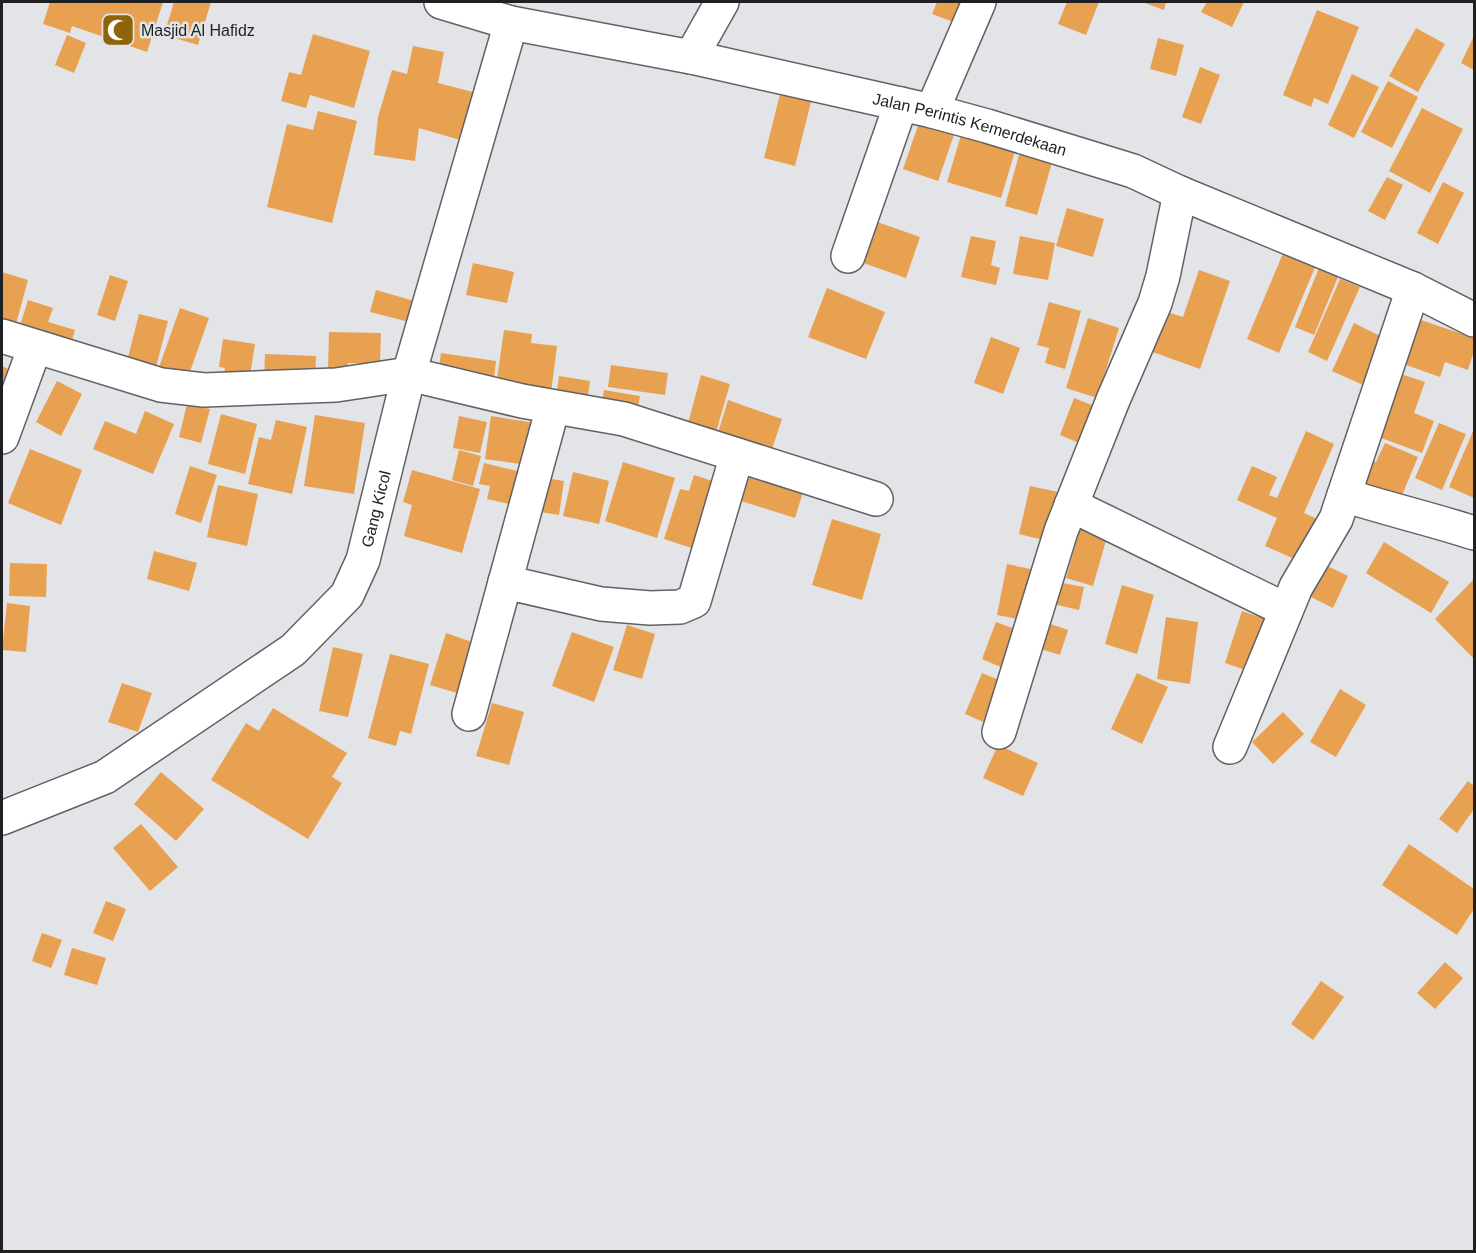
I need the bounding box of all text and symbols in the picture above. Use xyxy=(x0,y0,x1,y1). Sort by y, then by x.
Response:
mosque icon: Masjid Al Hafidz xyxy=(100,12,136,48)
place label: Masjid Al Hafidz xyxy=(141,22,255,39)
street label: Jalan Perintis Kemerdekaan xyxy=(871,90,1069,159)
street label: Gang Kicol xyxy=(358,469,393,549)

